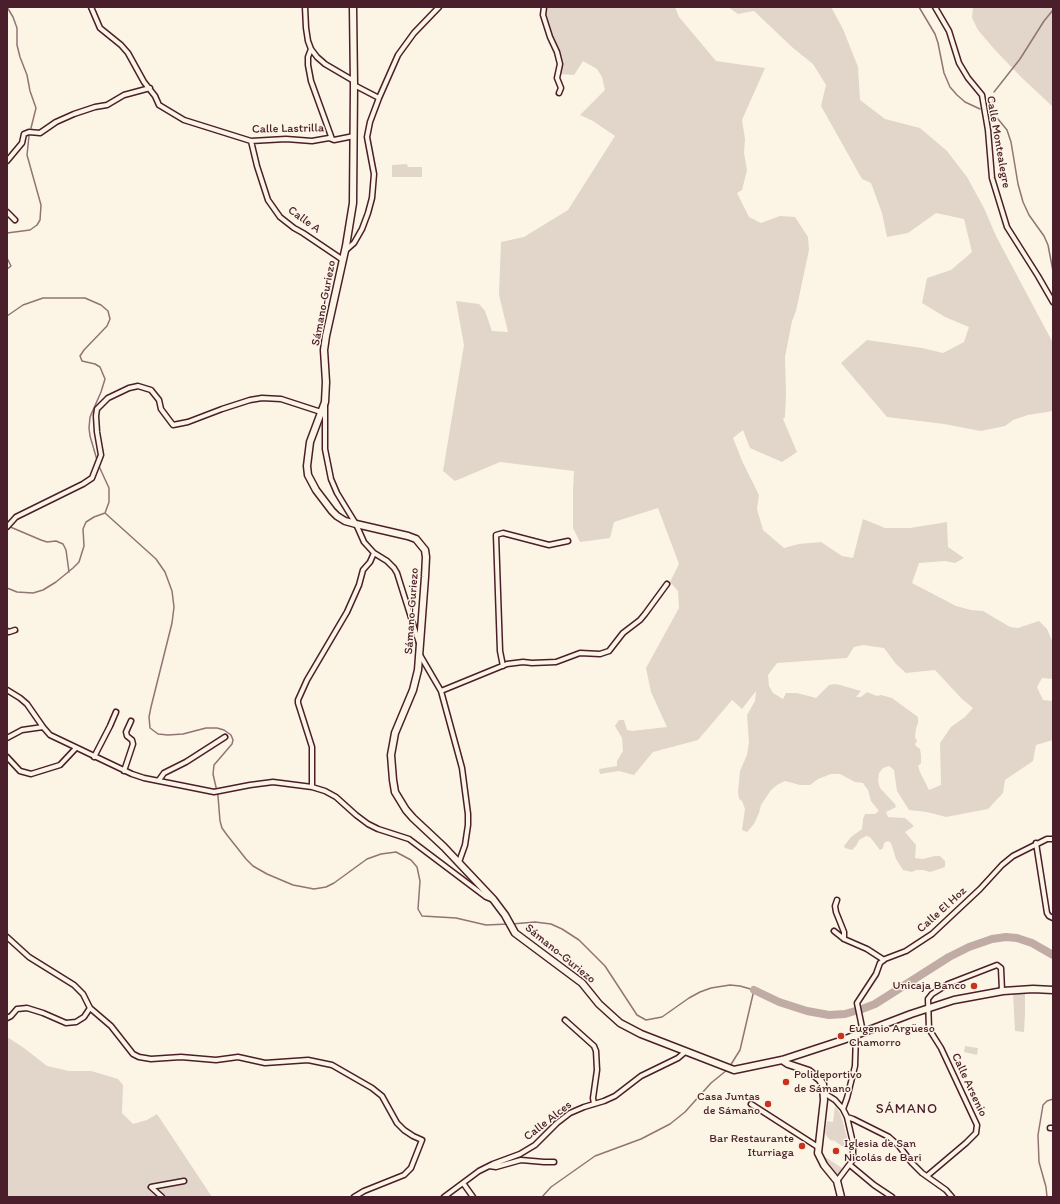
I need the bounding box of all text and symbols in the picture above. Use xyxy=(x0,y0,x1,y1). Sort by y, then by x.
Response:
street label: Calle Montealegre xyxy=(983,95,1013,189)
street label: Calle Lastrilla xyxy=(252,121,324,137)
street label: Calle A xyxy=(285,203,323,237)
street label: Sámano-Guriezo xyxy=(309,259,339,347)
street label: Sámano-Guriezo xyxy=(402,567,422,655)
street label: Calle El Hoz xyxy=(914,884,970,936)
street label: Sámano-Guriezo xyxy=(522,921,598,987)
place label: Unicaja Banco xyxy=(893,979,966,993)
marker: Unicaja Banco xyxy=(969,981,979,991)
place label: Eugenio Argüeso Chamorro xyxy=(849,1022,935,1050)
marker: Eugenio Argüeso Chamorro xyxy=(836,1031,846,1041)
street label: Calle Arsenio xyxy=(948,1051,990,1119)
place label: Polideportivo de Sámano xyxy=(794,1068,862,1096)
marker: Polideportivo de Sámano xyxy=(781,1077,791,1087)
place label: Casa Juntas de Sámano xyxy=(697,1090,760,1118)
street label: Calle Alces xyxy=(521,1098,575,1144)
marker: Casa Juntas de Sámano xyxy=(763,1099,773,1109)
district label: SÁMANO xyxy=(876,1101,938,1117)
place label: Bar Restaurante Iturriaga xyxy=(709,1132,794,1160)
place label: Iglesia de San Nicolás de Bari xyxy=(844,1137,921,1165)
marker: Bar Restaurante Iturriaga xyxy=(797,1141,807,1151)
marker: Iglesia de San Nicolás de Bari xyxy=(831,1146,841,1156)

